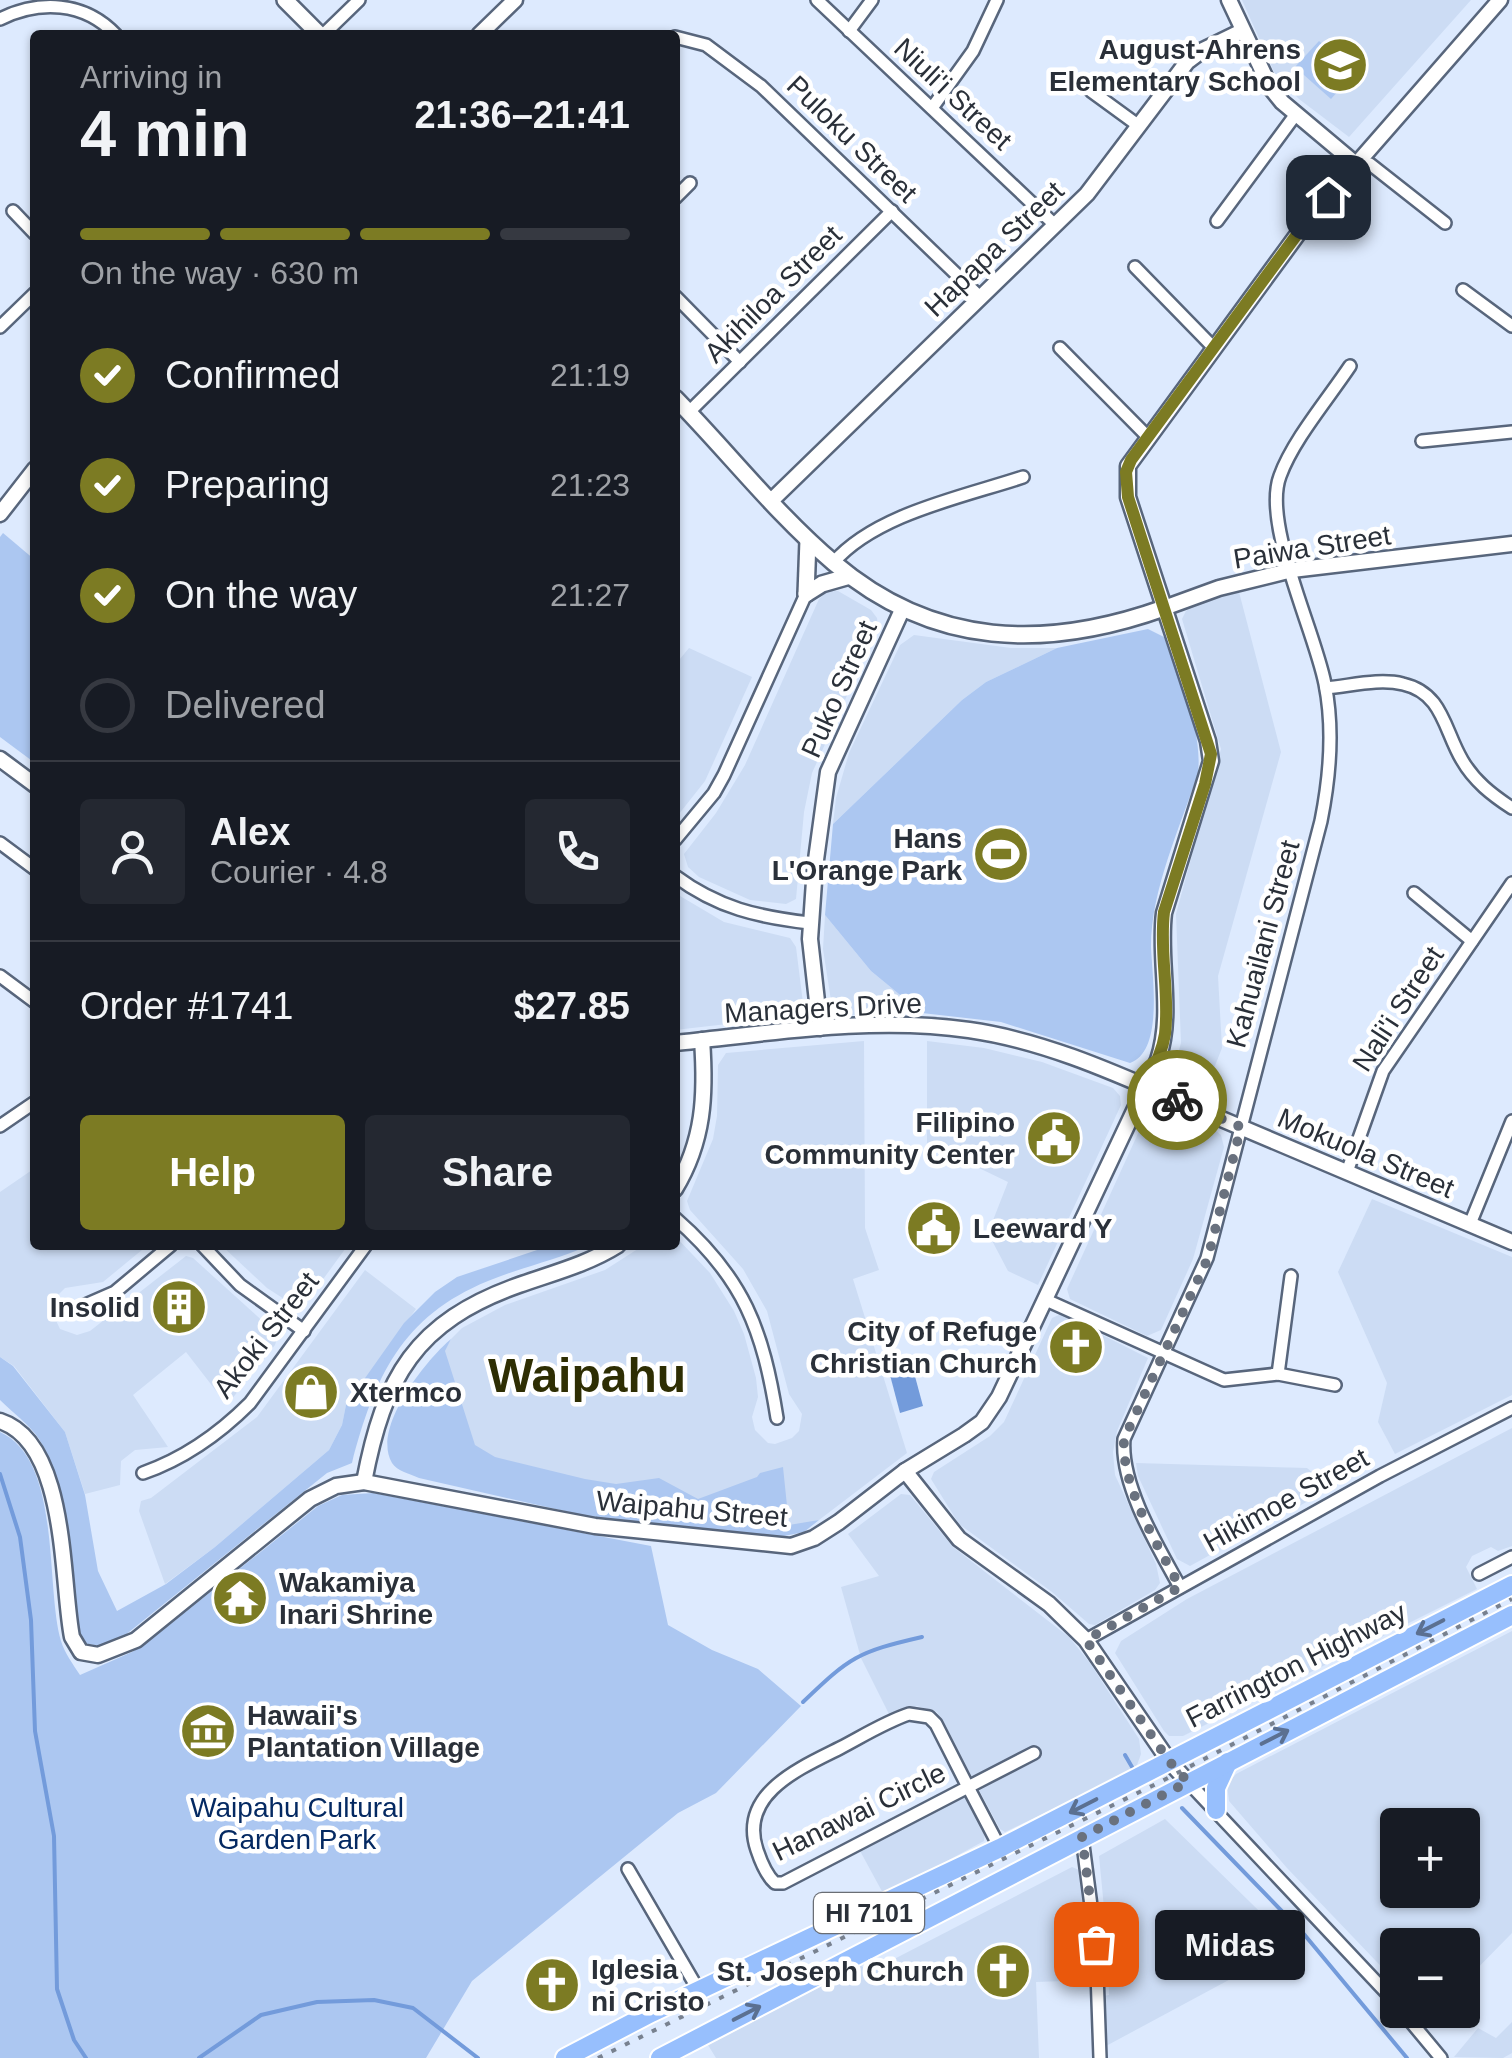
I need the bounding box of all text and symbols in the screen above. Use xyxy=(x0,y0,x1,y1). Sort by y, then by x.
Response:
street label: Niuli'i Street xyxy=(888,32,1018,156)
place label: August-Ahrens Elementary School xyxy=(1049,34,1301,97)
school or university icon: August-Ahrens Elementary School xyxy=(1310,35,1370,95)
text: Arriving in xyxy=(80,59,222,95)
street label: Puloku Street xyxy=(781,69,923,209)
text: 21:36–21:41 xyxy=(414,94,630,136)
text: 4 min xyxy=(80,97,250,170)
pin xyxy=(1286,155,1371,240)
icon: home xyxy=(1301,170,1356,225)
street label: Hapapa Street xyxy=(918,175,1070,323)
street label: Akihiloa Street xyxy=(698,219,848,369)
text: On the way · 630 m xyxy=(80,255,359,291)
icon: check xyxy=(80,348,135,403)
text: Confirmed xyxy=(165,354,340,396)
text: 21:19 xyxy=(550,357,630,393)
icon: check xyxy=(80,458,135,513)
text: Preparing xyxy=(165,464,330,506)
text: 21:23 xyxy=(550,467,630,503)
street label: Paiwa Street xyxy=(1231,519,1393,575)
icon: check xyxy=(80,568,135,623)
text: On the way xyxy=(165,574,357,616)
text: 21:27 xyxy=(550,577,630,613)
street label: Puko Street xyxy=(795,616,883,762)
text: Delivered xyxy=(165,684,326,726)
button: person xyxy=(80,799,185,904)
button: phone xyxy=(525,799,630,904)
text: Alex xyxy=(210,811,290,853)
place label: Hans L'Orange Park xyxy=(772,823,962,886)
sports icon: Hans L'Orange Park xyxy=(971,824,1031,884)
street label: Kahuailani Street xyxy=(1220,837,1306,1051)
text: Courier · 4.8 xyxy=(210,854,388,890)
street label: Nali'i Street xyxy=(1346,941,1450,1077)
text: Order #1741 xyxy=(80,985,293,1027)
text: $27.85 xyxy=(514,985,630,1027)
street label: Managers Drive xyxy=(724,987,922,1029)
courier xyxy=(1127,1050,1227,1150)
icon: bike xyxy=(1150,1073,1205,1128)
street label: Mokuola Street xyxy=(1273,1102,1459,1204)
place label: Filipino Community Center xyxy=(765,1107,1015,1170)
public building icon: Filipino Community Center xyxy=(1024,1108,1084,1168)
button: Help xyxy=(80,1115,345,1230)
button: Share xyxy=(365,1115,630,1230)
public building icon: Leeward Y xyxy=(904,1198,964,1258)
place label: Leeward Y xyxy=(973,1213,1113,1244)
street label: Akoki Street xyxy=(207,1266,325,1404)
building icon: Insolid xyxy=(149,1277,209,1337)
place label: Insolid xyxy=(50,1292,140,1323)
place label: City of Refuge Christian Church xyxy=(810,1316,1037,1379)
church icon: City of Refuge Christian Church xyxy=(1046,1317,1106,1377)
district label: Waipahu xyxy=(488,1349,686,1402)
shop icon: Xtermco xyxy=(281,1362,341,1422)
place label: Xtermco xyxy=(350,1377,462,1408)
street label: Hikimoe Street xyxy=(1198,1442,1374,1558)
street label: Waipahu Street xyxy=(595,1485,789,1533)
place label: Wakamiya Inari Shrine xyxy=(279,1567,433,1630)
temple icon: Wakamiya Inari Shrine xyxy=(210,1568,270,1628)
street label: Farrington Highway xyxy=(1181,1596,1411,1734)
one-way arrow xyxy=(1416,1618,1446,1637)
place label: Hawaii's Plantation Village xyxy=(247,1700,480,1763)
museum icon: Hawaii's Plantation Village xyxy=(178,1701,238,1761)
one-way arrow xyxy=(1259,1727,1289,1747)
street label: Hanawai Circle xyxy=(768,1757,950,1867)
park label: Waipahu Cultural Garden Park xyxy=(190,1792,404,1855)
one-way arrow xyxy=(1068,1797,1098,1816)
map controls xyxy=(1380,1808,1480,2028)
button: + xyxy=(1380,1808,1480,1908)
road number: HI 7101 xyxy=(814,1893,924,1933)
pin xyxy=(1054,1902,1139,1987)
callout: Midas xyxy=(1156,1909,1306,1979)
icon: bag xyxy=(1069,1917,1124,1972)
text: Midas xyxy=(1185,1927,1275,1963)
button: − xyxy=(1380,1928,1480,2028)
church icon: St. Joseph Church xyxy=(973,1941,1033,2001)
place label: Iglesia ni Cristo xyxy=(591,1954,705,2017)
church icon: Iglesia ni Cristo xyxy=(522,1955,582,2015)
place label: St. Joseph Church xyxy=(717,1956,964,1987)
one-way arrow xyxy=(731,2003,761,2022)

